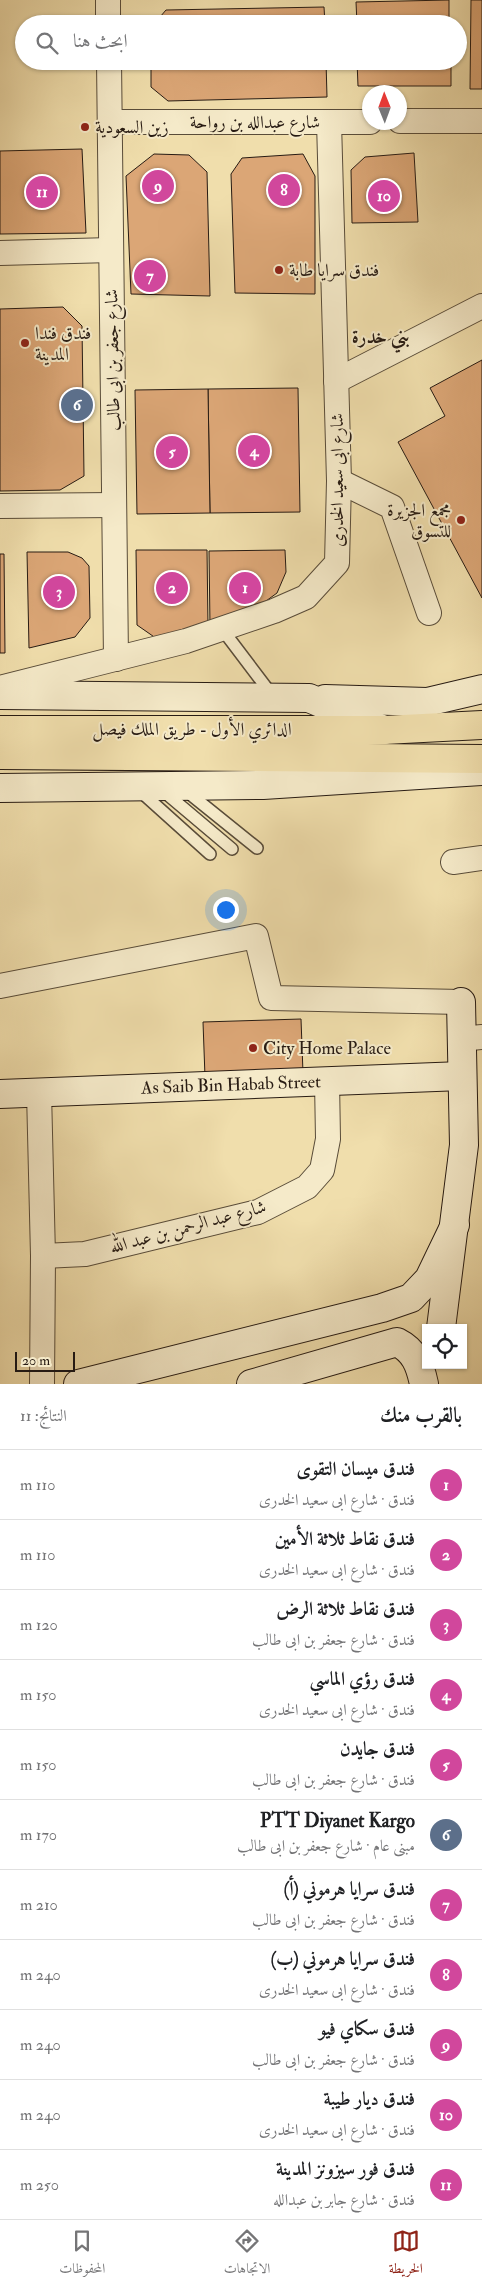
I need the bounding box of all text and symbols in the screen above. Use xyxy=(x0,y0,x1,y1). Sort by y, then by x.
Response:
search box xyxy=(15,15,467,70)
icon: search xyxy=(33,29,61,57)
text: ابحث هنا xyxy=(73,29,128,53)
north arrow xyxy=(362,85,407,130)
street label: شارع عبدالله بن رواحة xyxy=(190,111,320,137)
place label: زين السعودية xyxy=(95,116,169,139)
marker: زين السعودية xyxy=(79,121,91,133)
pin: 9 xyxy=(142,167,174,205)
pin: 8 xyxy=(268,171,300,209)
pin: 11 xyxy=(26,173,58,211)
pin: 10 xyxy=(368,177,400,215)
pin: 7 xyxy=(134,257,166,295)
place label: فندق سرايا طابة xyxy=(289,259,379,282)
marker: فندق سرايا طابة xyxy=(273,264,285,276)
street label: شارع جعفر بن ابى طالب xyxy=(100,289,129,431)
place label: فندق فندا المدينة xyxy=(35,322,91,366)
district label: بني خدرة xyxy=(352,325,410,353)
marker: فندق فندا المدينة xyxy=(19,337,31,349)
pin: 6 xyxy=(61,386,93,424)
street label: شارع ابى سعيد الخدرى xyxy=(326,413,352,547)
pin: 4 xyxy=(238,432,270,470)
pin: 5 xyxy=(156,433,188,471)
place label: مجمع الجزيرة للتسوق xyxy=(387,499,451,543)
marker: مجمع الجزيرة للتسوق xyxy=(455,514,467,526)
pin: 2 xyxy=(156,569,188,607)
pin: 1 xyxy=(229,569,261,607)
pin: 3 xyxy=(43,573,75,611)
street label: الدائري الأول - طريق الملك فيصل xyxy=(92,716,292,744)
your location xyxy=(213,897,239,923)
place label: City Home Palace xyxy=(263,1037,391,1060)
marker: City Home Palace xyxy=(247,1042,259,1054)
street label: As Saib Bin Habab Street xyxy=(140,1070,322,1100)
street label: شارع عبد الرحمن بن عبد الله xyxy=(106,1192,270,1262)
map controls xyxy=(422,1324,467,1369)
button: locate xyxy=(422,1324,467,1369)
scale bar xyxy=(15,1349,75,1372)
text: 20 m xyxy=(22,1352,50,1369)
text: بالقرب منك xyxy=(380,1402,462,1429)
text: النتائج: 11 xyxy=(20,1406,67,1426)
text: فندق ميسان التقوى xyxy=(296,1457,415,1481)
text: 110 m xyxy=(20,1475,55,1495)
text: 1 xyxy=(443,1475,449,1495)
text: فندق · شارع ابى سعيد الخدرى xyxy=(259,1490,415,1510)
text: فندق نقاط ثلاثة الأمين xyxy=(275,1527,415,1551)
text: 110 m xyxy=(20,1545,55,1565)
text: 2 xyxy=(442,1545,450,1565)
text: فندق · شارع ابى سعيد الخدرى xyxy=(259,1560,415,1580)
text: فندق نقاط ثلاثة الرض xyxy=(276,1597,415,1621)
text: 120 m xyxy=(20,1615,58,1635)
text: 3 xyxy=(443,1615,449,1635)
text: فندق · شارع جعفر بن ابى طالب xyxy=(252,1630,415,1650)
text: فندق رؤي الماسي xyxy=(309,1667,415,1691)
text: 150 m xyxy=(20,1685,57,1705)
text: 4 xyxy=(442,1685,450,1705)
text: فندق · شارع ابى سعيد الخدرى xyxy=(259,1700,415,1720)
text: فندق جايدن xyxy=(340,1737,415,1761)
text: 150 m xyxy=(20,1755,57,1775)
text: 5 xyxy=(442,1755,450,1775)
text: فندق · شارع جعفر بن ابى طالب xyxy=(252,1770,415,1790)
text: PTT Diyanet Kargo xyxy=(260,1809,415,1833)
text: 170 m xyxy=(20,1825,57,1845)
text: 6 xyxy=(442,1825,450,1845)
text: مبنى عام · شارع جعفر بن ابى طالب xyxy=(237,1836,415,1856)
text: فندق سرايا هرموني (أ) xyxy=(284,1877,415,1901)
text: 210 m xyxy=(20,1895,58,1915)
text: 7 xyxy=(442,1895,450,1915)
text: فندق · شارع جعفر بن ابى طالب xyxy=(252,1910,415,1930)
text: فندق سرايا هرموني (ب) xyxy=(271,1947,415,1971)
text: 240 m xyxy=(20,1965,61,1985)
text: 8 xyxy=(442,1965,450,1985)
text: فندق · شارع ابى سعيد الخدرى xyxy=(259,1980,415,2000)
text: فندق سكاي فيو xyxy=(319,2017,415,2041)
text: 240 m xyxy=(20,2035,61,2055)
text: 9 xyxy=(442,2035,450,2055)
text: فندق · شارع جعفر بن ابى طالب xyxy=(252,2050,415,2070)
text: فندق ديار طيبة xyxy=(323,2087,415,2111)
text: 240 m xyxy=(20,2105,61,2125)
text: 10 xyxy=(439,2105,453,2125)
text: فندق · شارع ابى سعيد الخدرى xyxy=(259,2120,415,2140)
text: فندق فور سيزونز المدينة xyxy=(276,2157,415,2181)
text: 250 m xyxy=(20,2175,59,2195)
text: 11 xyxy=(440,2175,452,2195)
text: فندق · شارع جابر بن عبدالله xyxy=(273,2190,415,2210)
tab: المحفوظات xyxy=(59,2227,105,2282)
tab: الاتجاهات xyxy=(224,2227,270,2282)
tab: الخريطة xyxy=(389,2227,423,2282)

